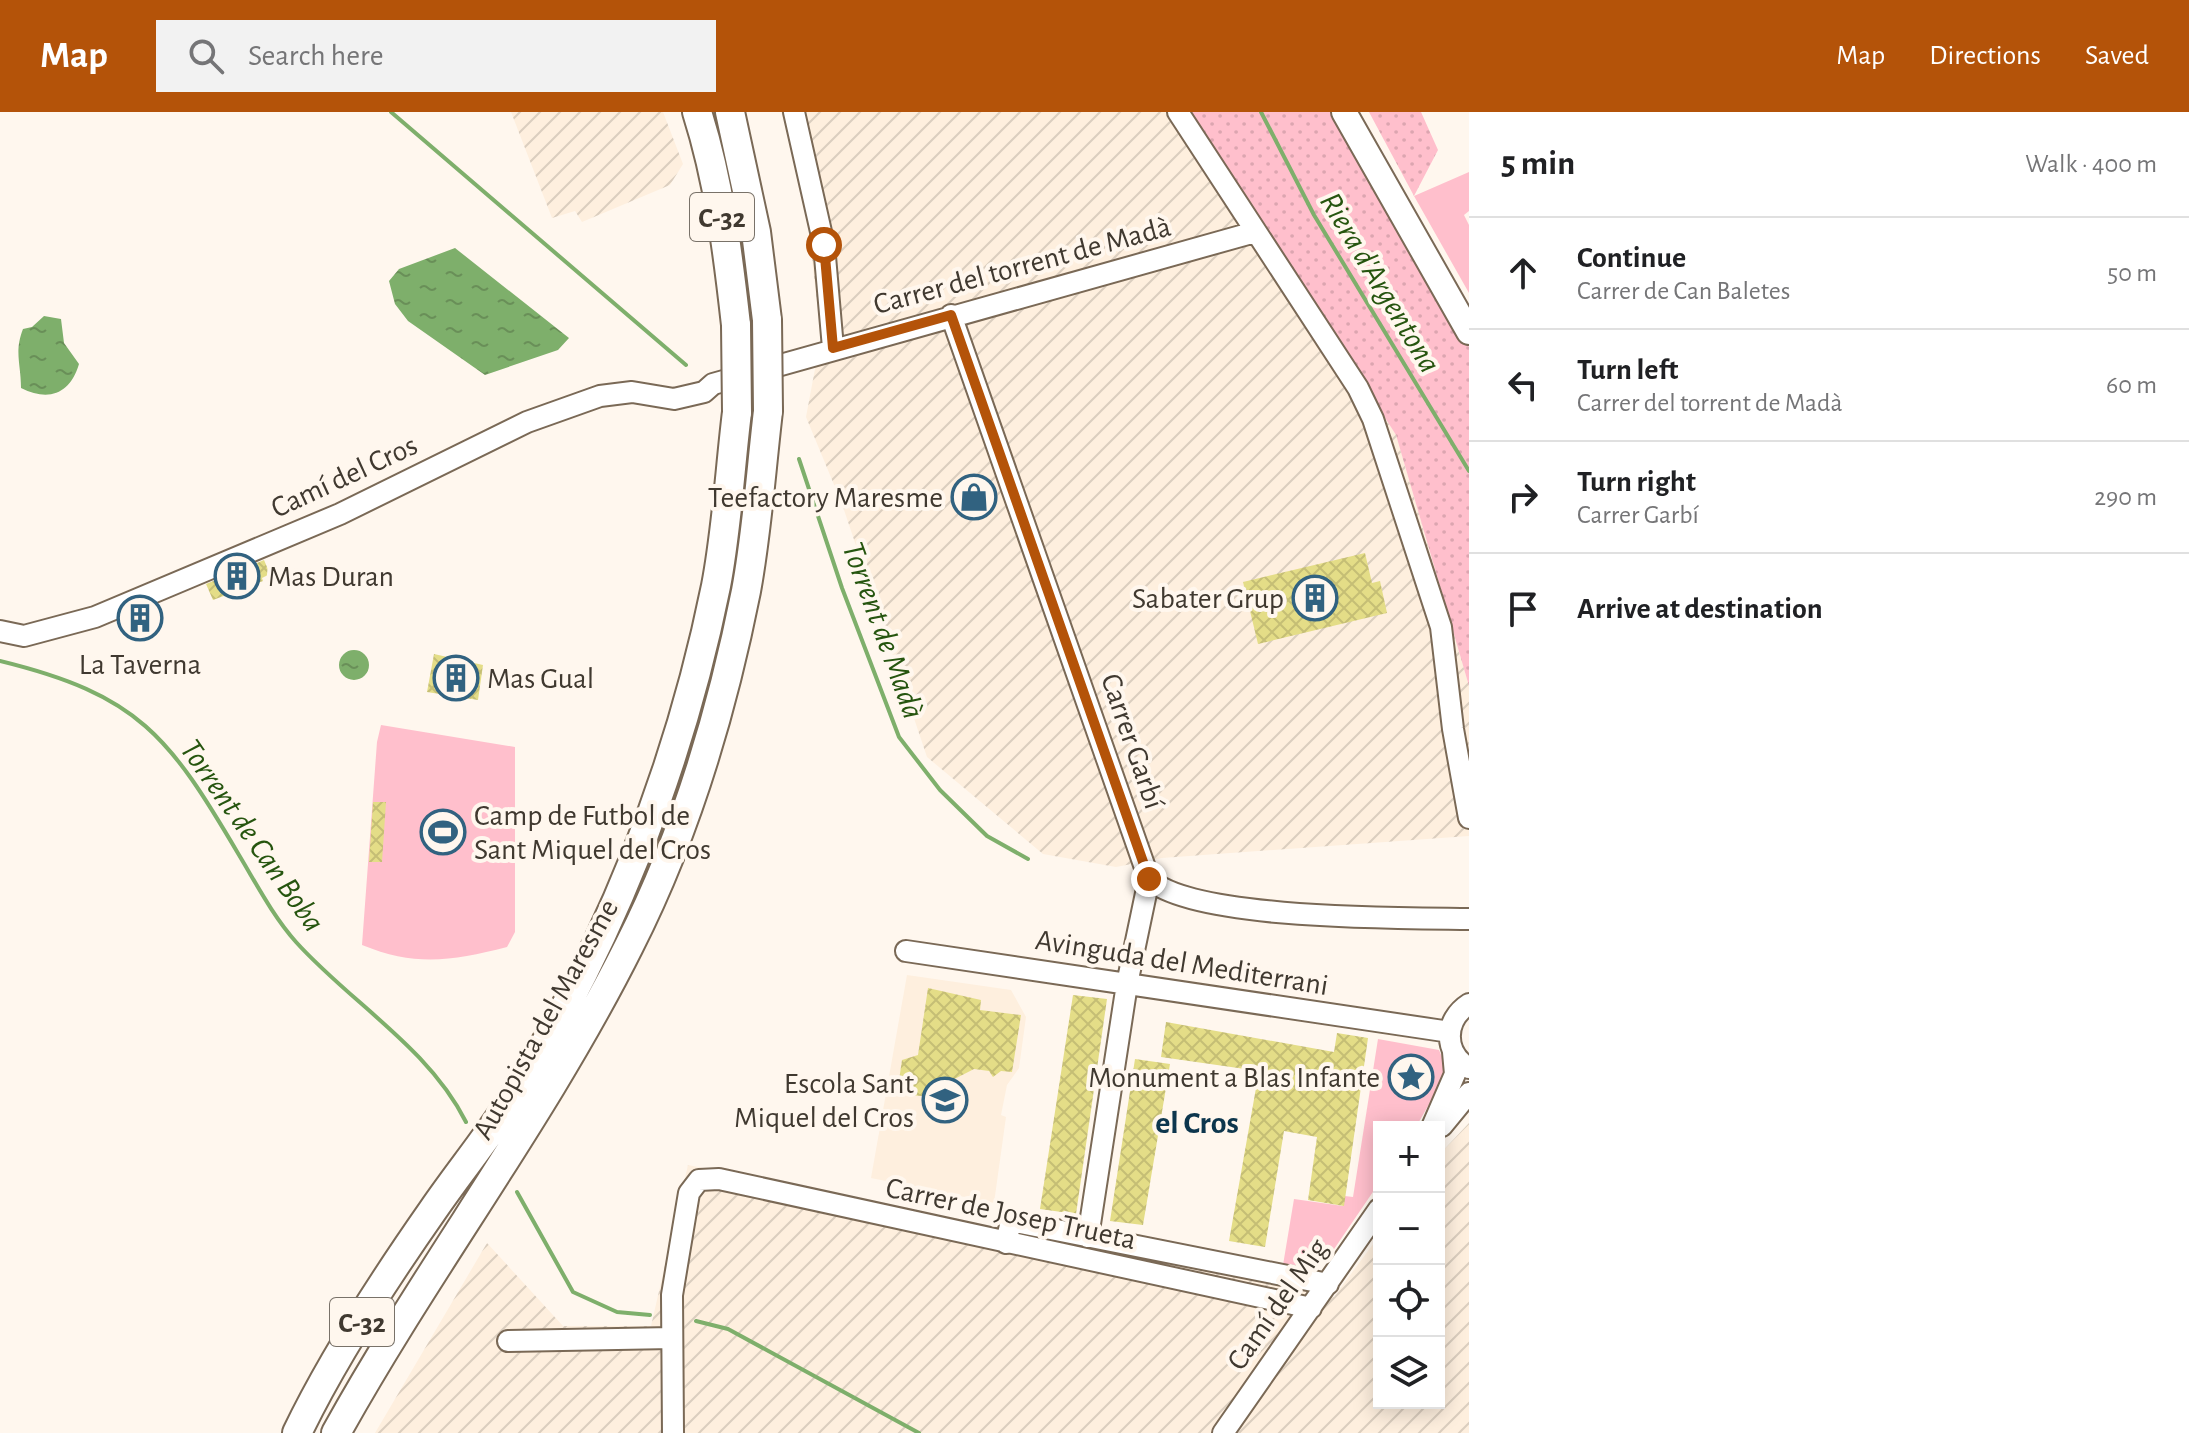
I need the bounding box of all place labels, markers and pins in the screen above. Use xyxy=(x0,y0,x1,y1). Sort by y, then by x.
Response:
shop icon: Teefactory Maresme xyxy=(950,473,998,521)
place label: Teefactory Maresme xyxy=(708,483,943,513)
building icon: Mas Duran xyxy=(213,552,261,600)
place label: Mas Duran xyxy=(268,562,394,592)
building icon: Sabater Grup xyxy=(1291,574,1339,622)
place label: Sabater Grup xyxy=(1132,584,1284,614)
building icon: La Taverna xyxy=(116,594,164,642)
place label: La Taverna xyxy=(79,650,201,680)
building icon: Mas Gual xyxy=(432,654,480,702)
place label: Mas Gual xyxy=(487,664,594,694)
place label: Camp de Futbol de Sant Miquel del Cros xyxy=(474,801,711,865)
sports icon: Camp de Futbol de Sant Miquel del Cros xyxy=(419,808,467,856)
place icon: Monument a Blas Infante xyxy=(1387,1053,1435,1101)
place label: Monument a Blas Infante xyxy=(1088,1063,1380,1093)
place label: Escola Sant Miquel del Cros xyxy=(734,1069,914,1133)
school or university icon: Escola Sant Miquel del Cros xyxy=(921,1076,969,1124)

